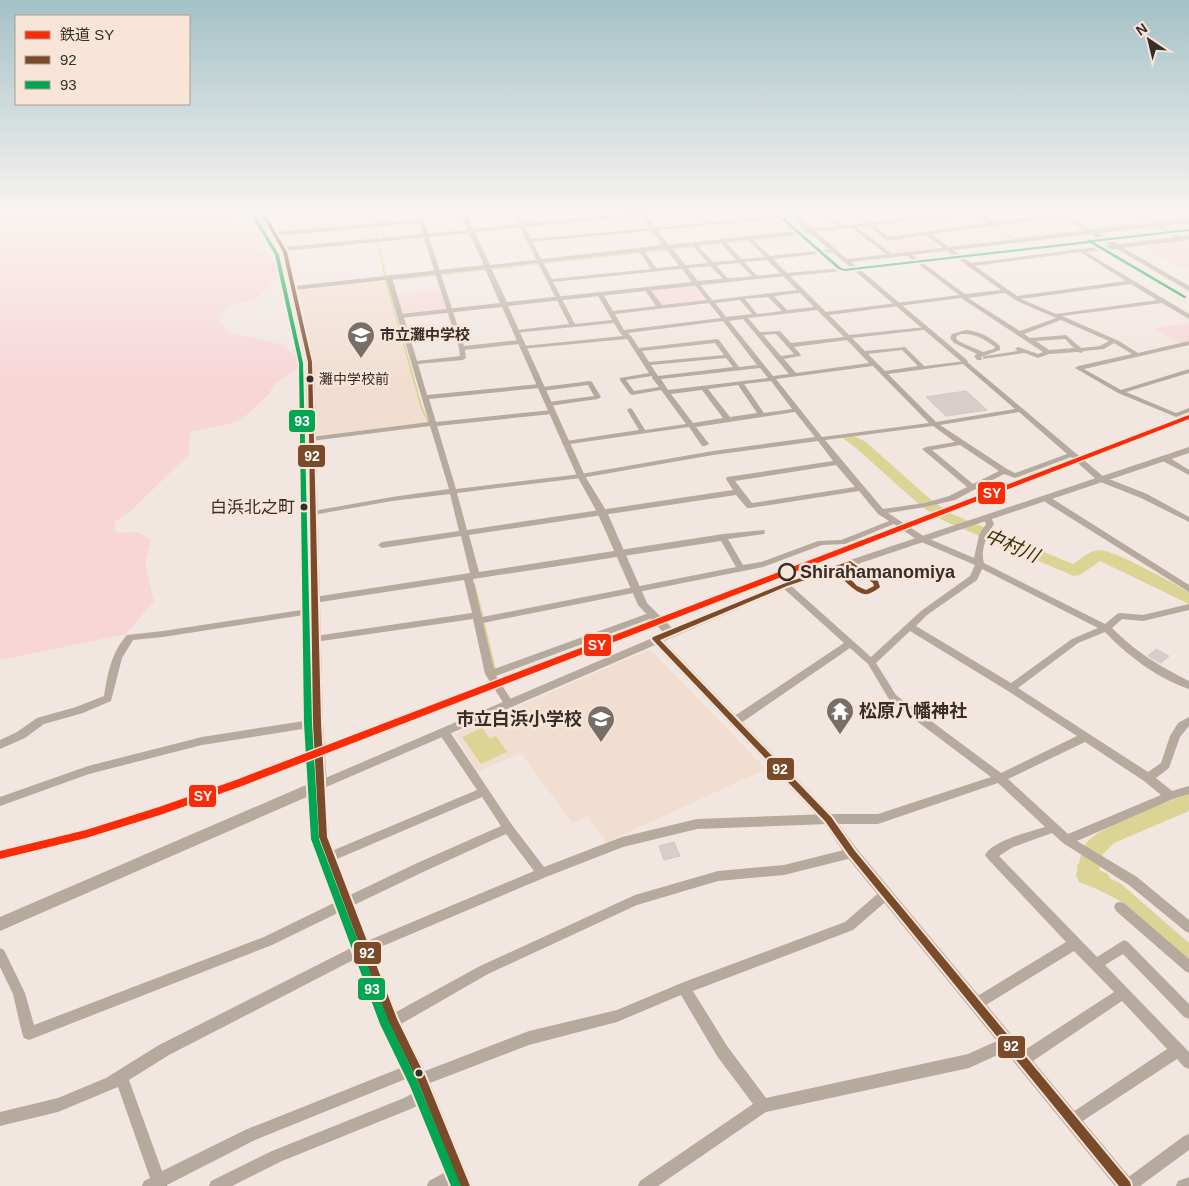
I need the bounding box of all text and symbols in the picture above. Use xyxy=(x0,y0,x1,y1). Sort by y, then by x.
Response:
legend xyxy=(15,15,190,105)
north arrow xyxy=(1124,15,1174,65)
text: N xyxy=(1133,20,1150,39)
text: 鉄道 SY xyxy=(60,26,114,43)
text: 92 xyxy=(60,51,77,68)
text: 93 xyxy=(60,76,77,93)
school or university icon: 市立灘中学校 xyxy=(346,320,376,359)
place label: 市立灘中学校 xyxy=(380,326,470,343)
place label: 灘中学校前 xyxy=(319,371,389,387)
marker: 灘中学校前 xyxy=(305,374,315,384)
line badge: 93 xyxy=(288,409,316,433)
text: 93 xyxy=(294,413,310,429)
line badge: 92 xyxy=(297,444,326,468)
text: 92 xyxy=(304,448,320,464)
line badge: SY xyxy=(977,481,1006,505)
text: SY xyxy=(983,485,1002,501)
place label: 白浜北之町 xyxy=(210,498,295,517)
marker: 白浜北之町 xyxy=(299,502,309,512)
water label: 中村川 xyxy=(981,525,1044,567)
place label: Shirahamanomiya xyxy=(800,562,956,582)
marker: Shirahamanomiya xyxy=(778,563,796,581)
line badge: SY xyxy=(583,633,612,657)
text: SY xyxy=(588,637,607,653)
temple icon: 松原八幡神社 xyxy=(825,696,855,735)
place label: 松原八幡神社 xyxy=(859,701,967,721)
school or university icon: 市立白浜小学校 xyxy=(586,704,616,743)
place label: 市立白浜小学校 xyxy=(456,709,582,729)
line badge: 92 xyxy=(766,757,795,781)
text: 92 xyxy=(772,761,788,777)
line badge: SY xyxy=(188,784,217,808)
text: SY xyxy=(194,788,213,804)
line badge: 92 xyxy=(353,941,382,965)
text: 92 xyxy=(359,945,375,961)
line badge: 93 xyxy=(357,977,386,1001)
text: 93 xyxy=(364,981,380,997)
line badge: 92 xyxy=(997,1035,1026,1059)
text: 92 xyxy=(1003,1038,1019,1054)
unlabelled marker xyxy=(414,1068,424,1078)

